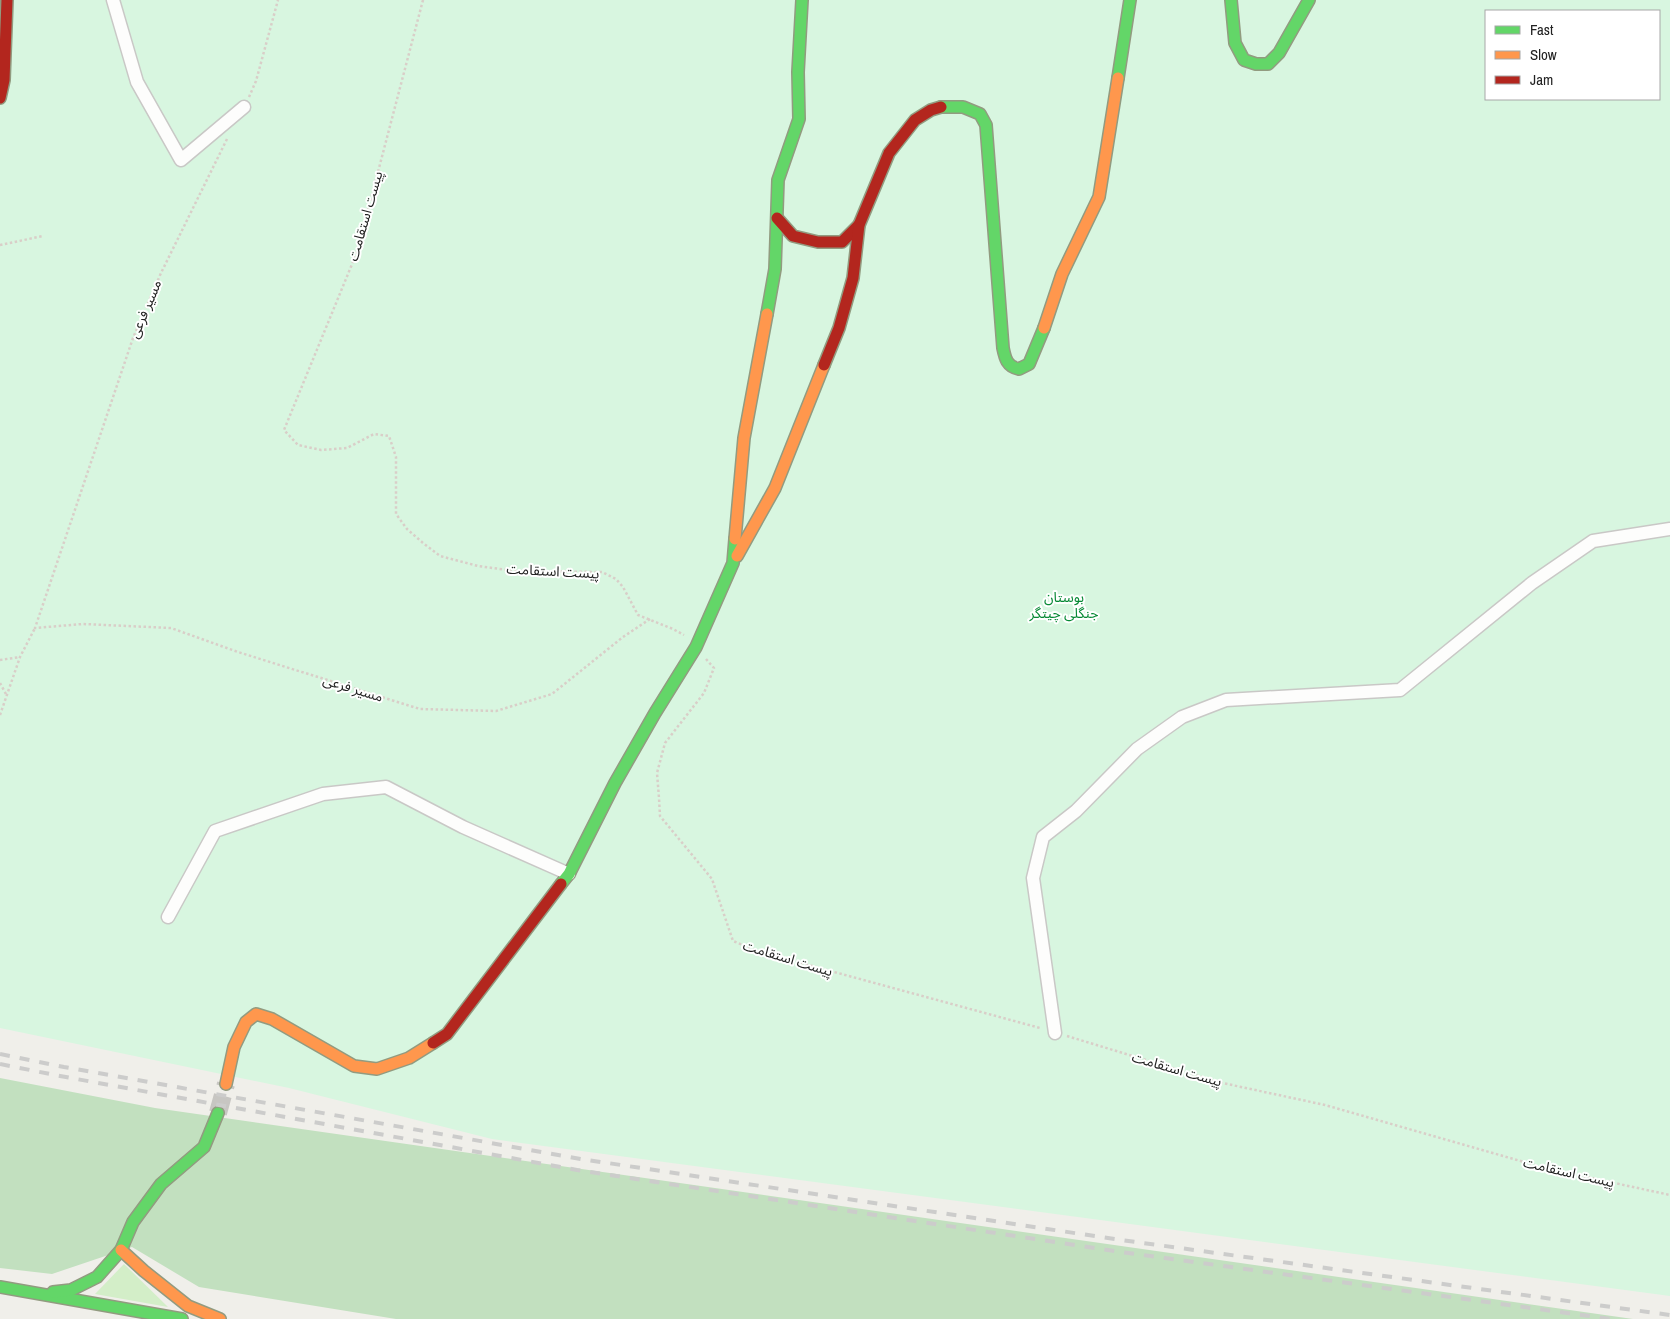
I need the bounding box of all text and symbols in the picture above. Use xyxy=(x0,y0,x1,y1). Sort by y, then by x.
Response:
legend xyxy=(1485,10,1660,100)
text: Fast xyxy=(1530,19,1554,40)
text: Slow xyxy=(1530,44,1557,65)
text: Jam xyxy=(1530,69,1553,90)
street label: پیست استقامت xyxy=(344,169,388,263)
street label: مسیر فرعی xyxy=(125,277,165,341)
street label: پیست استقامت xyxy=(506,560,600,584)
park label: بوستان جنگلی چیتگر xyxy=(1028,588,1099,623)
street label: مسیر فرعی xyxy=(321,670,385,706)
street label: پیست استقامت xyxy=(741,936,835,981)
street label: پیست استقامت xyxy=(1130,1048,1224,1092)
street label: پیست استقامت xyxy=(1521,1153,1616,1192)

